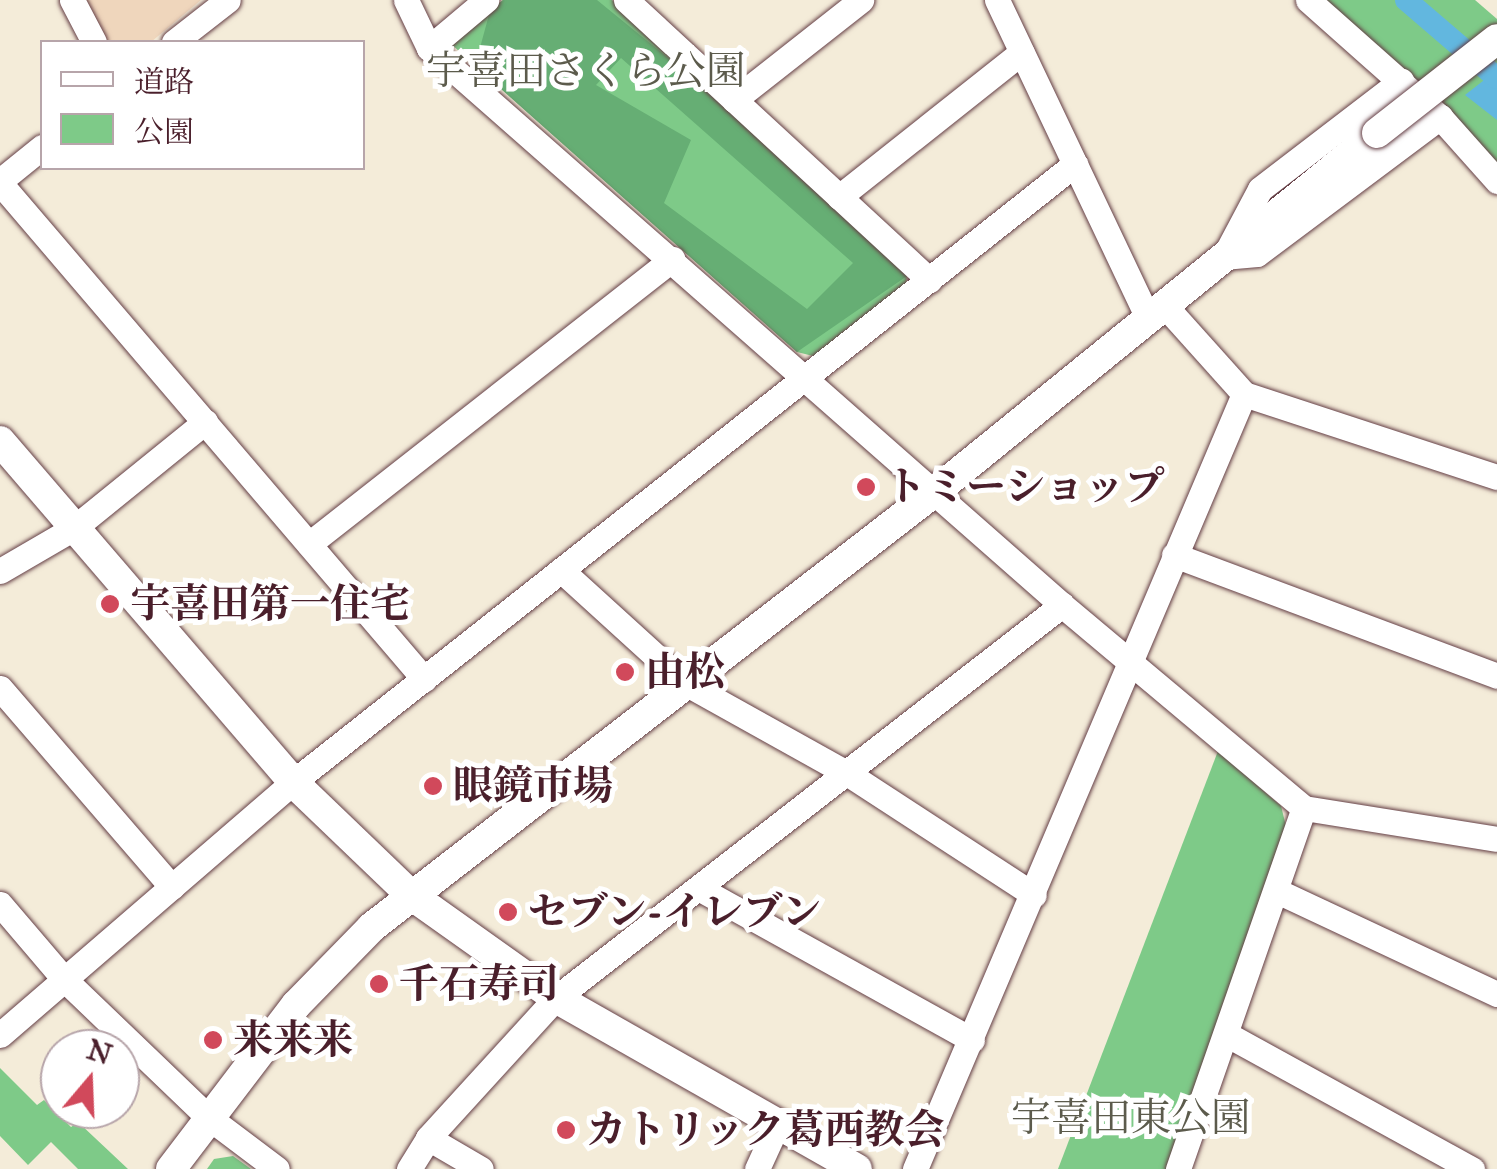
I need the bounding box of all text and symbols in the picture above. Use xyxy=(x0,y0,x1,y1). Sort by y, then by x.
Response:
legend xyxy=(40,40,365,170)
park label: 宇喜田さくら公園 xyxy=(426,47,746,95)
text: 道路 xyxy=(134,64,194,100)
text: 公園 xyxy=(134,114,194,150)
place label: トミーショップ xyxy=(886,463,1166,511)
marker: トミーショップ xyxy=(855,476,877,498)
place label: 宇喜田第一住宅 xyxy=(130,580,410,628)
marker: 宇喜田第一住宅 xyxy=(99,593,121,615)
place label: 由松 xyxy=(645,648,725,696)
marker: 由松 xyxy=(614,661,636,683)
place label: 眼鏡市場 xyxy=(453,762,613,810)
marker: 眼鏡市場 xyxy=(422,775,444,797)
place label: セブン-イレブン xyxy=(528,888,824,936)
marker: セブン-イレブン xyxy=(497,901,519,923)
place label: 千石寿司 xyxy=(399,960,559,1008)
marker: 千石寿司 xyxy=(368,973,390,995)
place label: 来来来 xyxy=(233,1016,353,1064)
north arrow xyxy=(40,1029,140,1129)
marker: 来来来 xyxy=(202,1029,224,1051)
text: N xyxy=(82,1032,116,1072)
park label: 宇喜田東公園 xyxy=(1011,1094,1251,1142)
place label: カトリック葛西教会 xyxy=(586,1106,946,1154)
marker: カトリック葛西教会 xyxy=(555,1119,577,1141)

